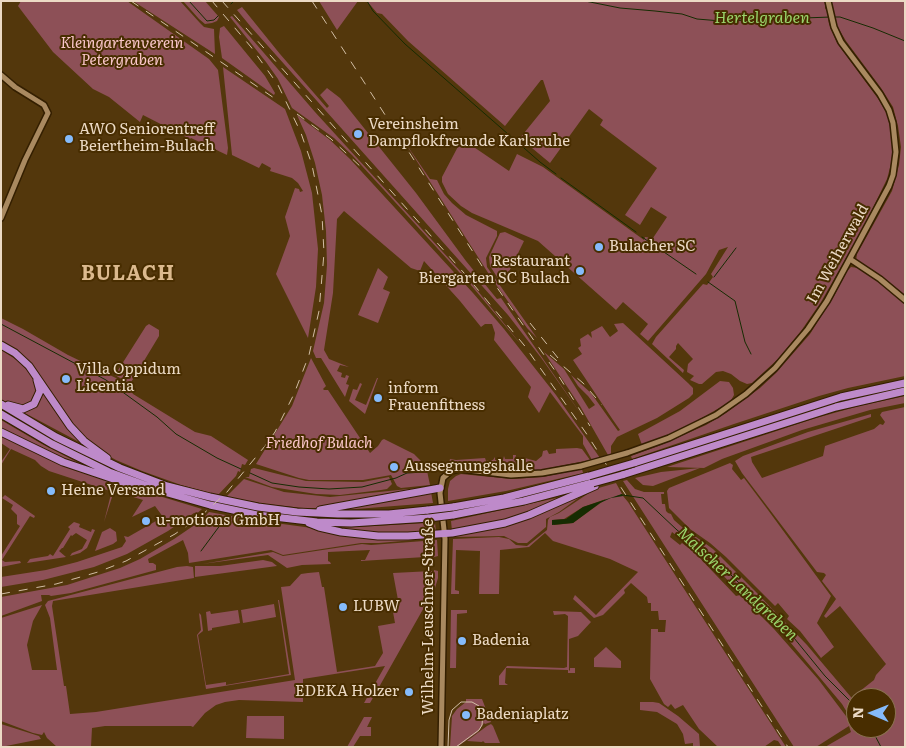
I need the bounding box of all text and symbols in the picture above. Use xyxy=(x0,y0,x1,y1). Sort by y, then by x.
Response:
water label: Hertelgraben xyxy=(714,8,810,28)
park label: Kleingartenverein Petergraben xyxy=(60,35,184,70)
place label: Vereinsheim Dampflokfreunde Karlsruhe xyxy=(368,116,570,151)
place label: AWO Seniorentreff Beiertheim-Bulach xyxy=(79,121,215,156)
marker: Vereinsheim Dampflokfreunde Karlsruhe xyxy=(352,128,364,140)
marker: AWO Seniorentreff Beiertheim-Bulach xyxy=(63,133,75,145)
street label: Im Weiherwald xyxy=(803,201,873,307)
place label: Bulacher SC xyxy=(609,238,696,256)
marker: Bulacher SC xyxy=(593,241,605,253)
place label: Restaurant Biergarten SC Bulach xyxy=(418,253,570,288)
district label: BULACH xyxy=(80,262,176,286)
marker: Restaurant Biergarten SC Bulach xyxy=(574,265,586,277)
place label: Villa Oppidum Licentia xyxy=(76,361,181,396)
marker: Villa Oppidum Licentia xyxy=(60,373,72,385)
place label: inform Frauenfitness xyxy=(388,380,485,415)
marker: inform Frauenfitness xyxy=(372,392,384,404)
park label: Friedhof Bulach xyxy=(265,435,373,453)
place label: Aussegnungshalle xyxy=(404,458,533,476)
marker: Aussegnungshalle xyxy=(388,461,400,473)
place label: Heine Versand xyxy=(61,482,165,500)
marker: Heine Versand xyxy=(45,485,57,497)
place label: u-motions GmbH xyxy=(156,512,280,530)
marker: u-motions GmbH xyxy=(140,515,152,527)
street label: Wilhelm-Leuschner-Straße xyxy=(420,519,438,715)
water label: Malscher Landgraben xyxy=(673,523,801,645)
place label: LUBW xyxy=(353,598,400,616)
marker: LUBW xyxy=(337,601,349,613)
place label: Badenia xyxy=(472,632,530,650)
marker: Badenia xyxy=(456,635,468,647)
place label: EDEKA Holzer xyxy=(295,683,399,701)
marker: EDEKA Holzer xyxy=(403,686,415,698)
north arrow xyxy=(846,688,896,738)
place label: Badeniaplatz xyxy=(476,706,568,724)
text: N xyxy=(847,707,867,719)
marker: Badeniaplatz xyxy=(460,709,472,721)

